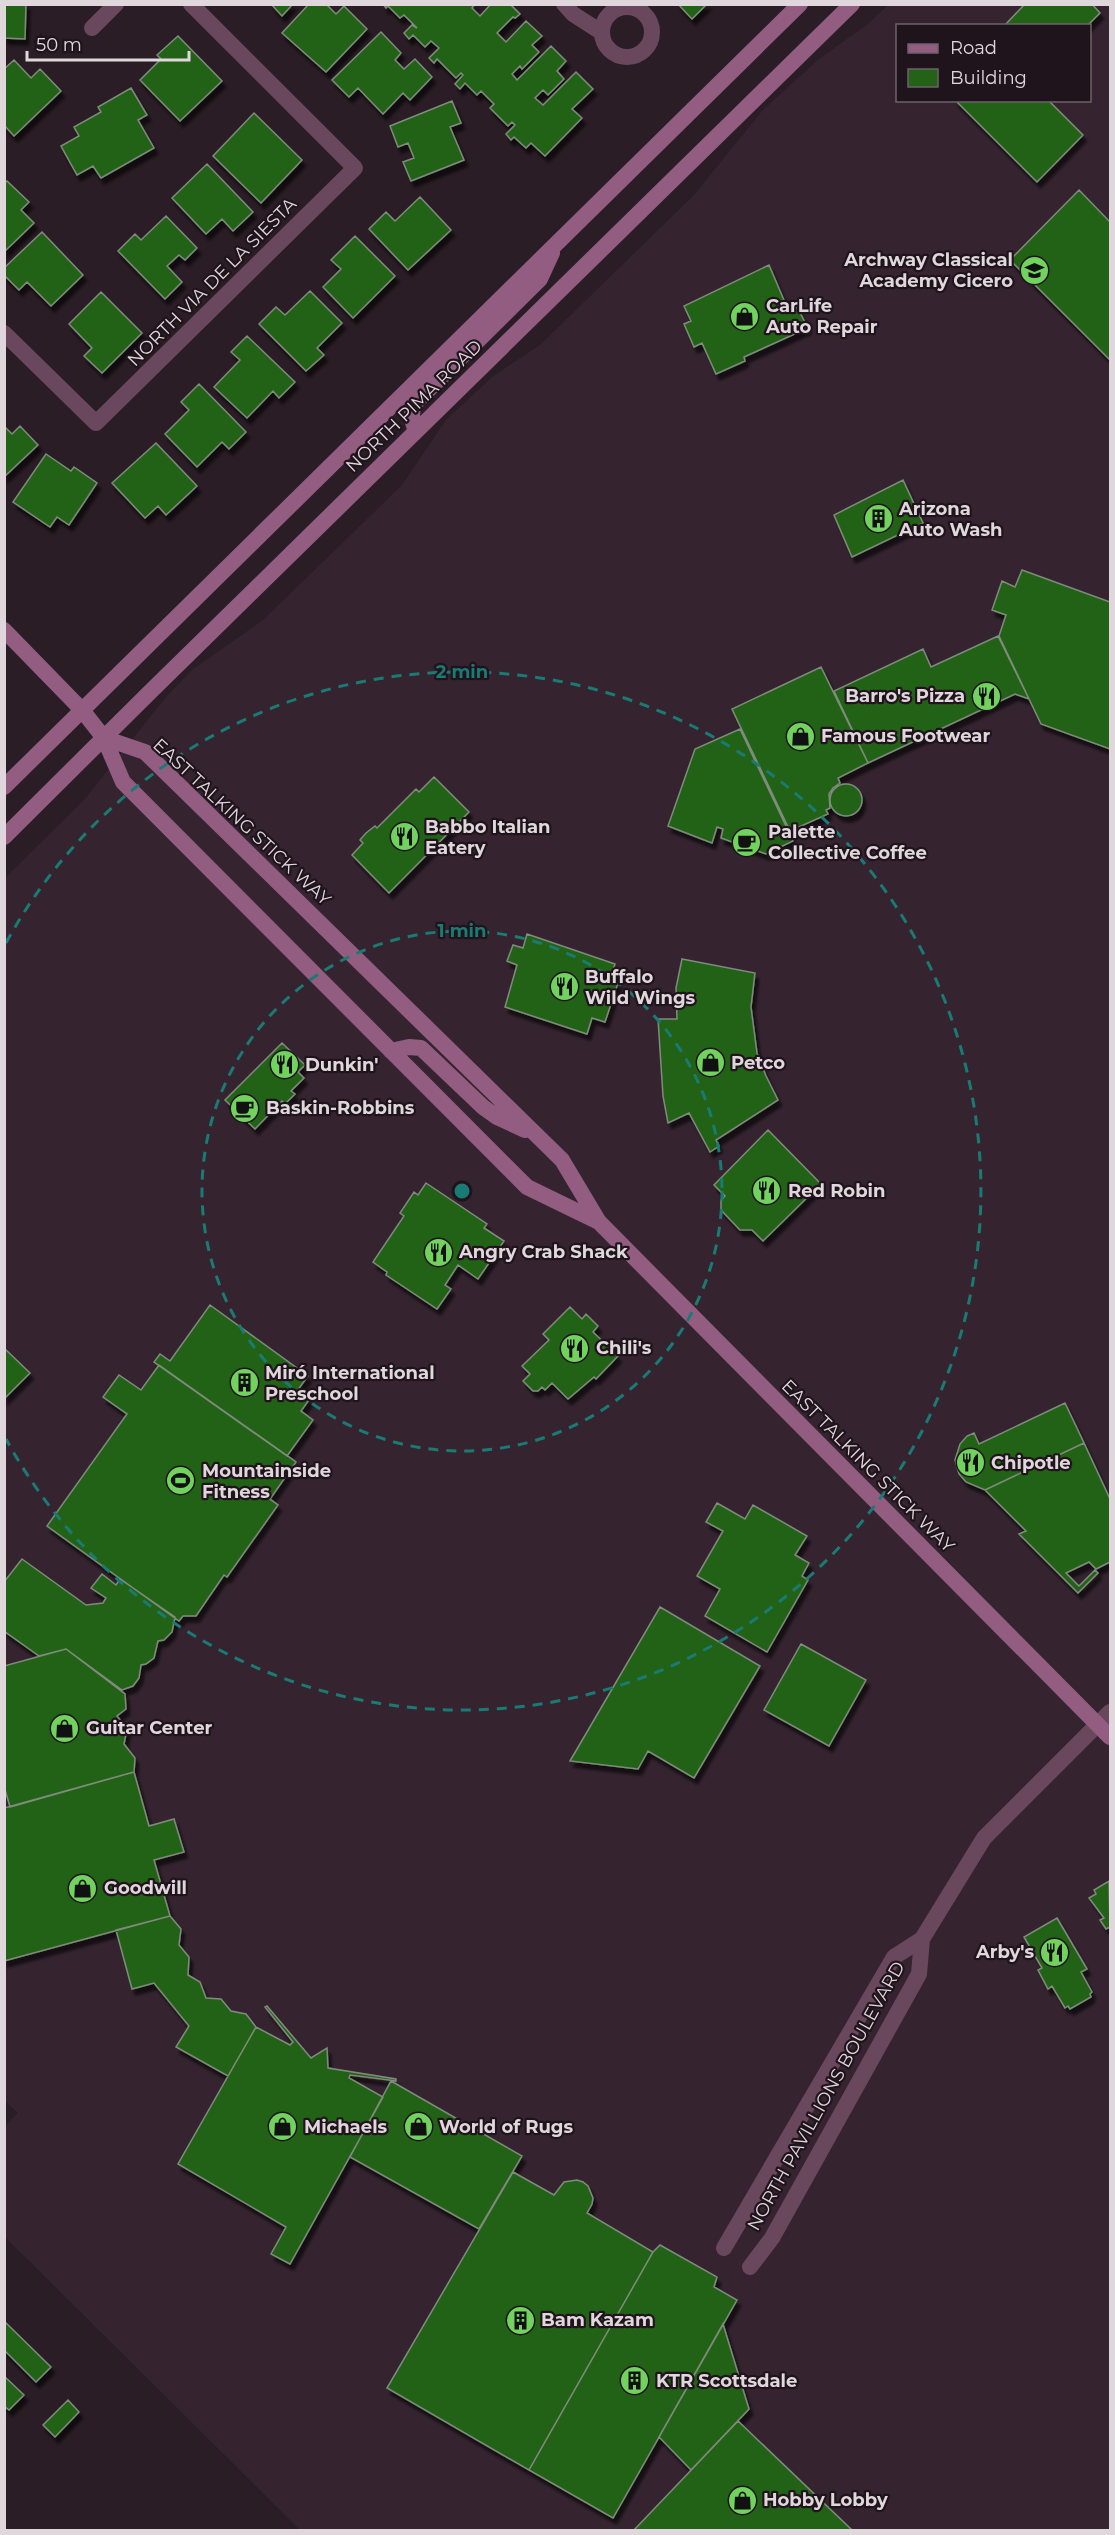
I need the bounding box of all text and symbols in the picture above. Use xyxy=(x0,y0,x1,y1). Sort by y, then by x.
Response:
scale bar xyxy=(27,24,189,62)
legend xyxy=(896,24,1091,102)
text: 50 m xyxy=(36,34,82,56)
text: Road xyxy=(950,37,997,59)
text: Building xyxy=(950,67,1027,89)
street label: NORTH VIA DE LA SIESTA xyxy=(123,193,301,371)
place label: Archway Classical Academy Cicero xyxy=(843,249,1013,292)
school or university icon: Archway Classical Academy Cicero xyxy=(1018,254,1050,286)
place label: CarLife Auto Repair xyxy=(765,295,878,338)
shop icon: CarLife Auto Repair xyxy=(729,300,761,332)
street label: NORTH PIMA ROAD xyxy=(341,335,487,477)
place label: Arizona Auto Wash xyxy=(898,498,1002,541)
building icon: Arizona Auto Wash xyxy=(862,503,894,535)
text: 2 min xyxy=(436,661,488,683)
restaurant icon: Barro's Pizza xyxy=(970,680,1002,712)
place label: Barro's Pizza xyxy=(845,685,965,707)
shop icon: Famous Footwear xyxy=(784,720,816,752)
place label: Famous Footwear xyxy=(821,725,990,747)
street label: EAST TALKING STICK WAY xyxy=(148,734,336,911)
place label: Babbo Italian Eatery xyxy=(425,816,551,859)
restaurant icon: Babbo Italian Eatery xyxy=(388,821,420,853)
place label: Palette Collective Coffee xyxy=(768,821,927,864)
cafe icon: Palette Collective Coffee xyxy=(731,826,763,858)
text: 1 min xyxy=(438,920,486,942)
place label: Buffalo Wild Wings xyxy=(585,966,696,1009)
restaurant icon: Buffalo Wild Wings xyxy=(548,971,580,1003)
shop icon: Petco xyxy=(694,1047,726,1079)
restaurant icon: Dunkin' xyxy=(268,1049,300,1081)
place label: Petco xyxy=(731,1052,785,1074)
place label: Dunkin' xyxy=(305,1054,378,1076)
cafe icon: Baskin-Robbins xyxy=(229,1092,261,1124)
place label: Baskin-Robbins xyxy=(266,1097,415,1119)
restaurant icon: Red Robin xyxy=(751,1175,783,1207)
place label: Red Robin xyxy=(788,1180,885,1202)
centre of rings xyxy=(452,1181,472,1201)
restaurant icon: Angry Crab Shack xyxy=(422,1236,454,1268)
place label: Angry Crab Shack xyxy=(458,1241,628,1263)
restaurant icon: Chili's xyxy=(559,1332,591,1364)
place label: Chili's xyxy=(596,1337,652,1359)
place label: Miró International Preschool xyxy=(265,1362,435,1405)
building icon: Miró International Preschool xyxy=(228,1367,260,1399)
street label: EAST TALKING STICK WAY xyxy=(777,1375,959,1557)
restaurant icon: Chipotle xyxy=(954,1447,986,1479)
place label: Chipotle xyxy=(991,1452,1071,1474)
place label: Mountainside Fitness xyxy=(202,1460,331,1503)
sports icon: Mountainside Fitness xyxy=(165,1465,197,1497)
shop icon: Guitar Center xyxy=(49,1712,81,1744)
place label: Guitar Center xyxy=(86,1717,213,1739)
shop icon: Goodwill xyxy=(67,1872,99,1904)
place label: Goodwill xyxy=(104,1877,187,1899)
restaurant icon: Arby's xyxy=(1039,1936,1071,1968)
place label: Arby's xyxy=(975,1941,1034,1963)
street label: NORTH PAVILLIONS BOULEVARD xyxy=(743,1957,909,2235)
shop icon: Michaels xyxy=(267,2111,299,2143)
shop icon: World of Rugs xyxy=(402,2111,434,2143)
place label: Michaels xyxy=(304,2116,388,2138)
place label: World of Rugs xyxy=(439,2116,573,2138)
building icon: Bam Kazam xyxy=(504,2304,536,2336)
place label: Bam Kazam xyxy=(541,2309,654,2331)
building icon: KTR Scottsdale xyxy=(619,2365,651,2397)
place label: KTR Scottsdale xyxy=(656,2370,797,2392)
shop icon: Hobby Lobby xyxy=(726,2484,758,2516)
place label: Hobby Lobby xyxy=(763,2489,888,2511)

